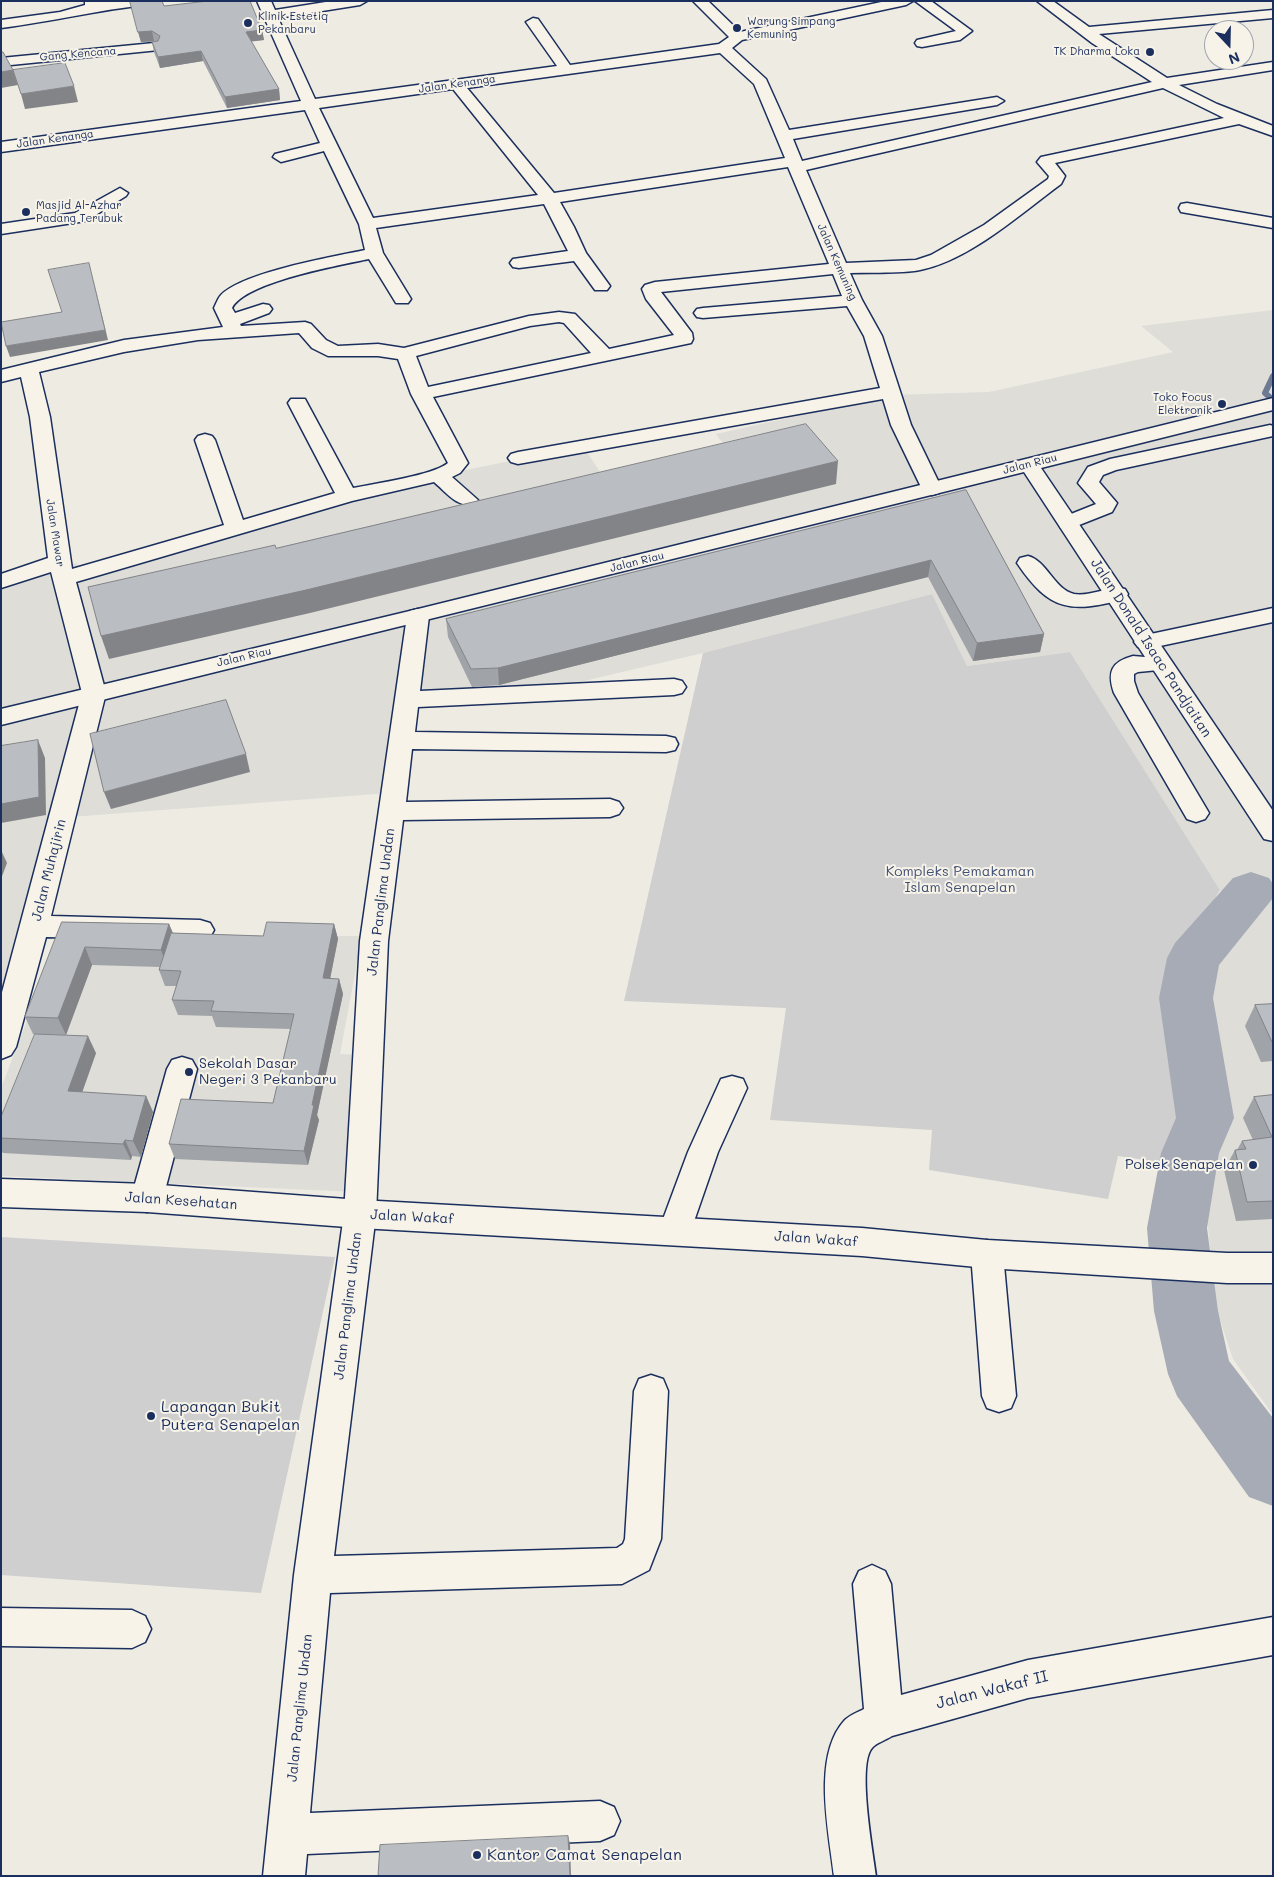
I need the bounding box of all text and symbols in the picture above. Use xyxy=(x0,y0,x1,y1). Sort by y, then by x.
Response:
place label: Klinik Estetiq Pekanbaru xyxy=(258,10,328,36)
place label: Warung Simpang Kemuning xyxy=(747,15,835,41)
marker: Klinik Estetiq Pekanbaru xyxy=(242,17,254,29)
north arrow xyxy=(1204,20,1254,70)
marker: Warung Simpang Kemuning xyxy=(731,22,743,34)
street label: Gang Kencana xyxy=(39,44,117,64)
place label: TK Dharma Loka xyxy=(1053,45,1140,59)
marker: TK Dharma Loka xyxy=(1144,46,1156,58)
text: N xyxy=(1226,48,1243,69)
street label: Jalan Kenanga xyxy=(418,72,496,96)
street label: Jalan Kenanga xyxy=(16,127,94,151)
place label: Masjid Al-Azhar Padang Terubuk xyxy=(36,199,123,225)
marker: Masjid Al-Azhar Padang Terubuk xyxy=(20,206,32,218)
street label: Jalan Kemuning xyxy=(814,222,860,302)
place label: Toko Focus Elektronik xyxy=(1153,391,1212,417)
marker: Toko Focus Elektronik xyxy=(1216,398,1228,410)
street label: Jalan Riau xyxy=(1002,451,1058,477)
street label: Jalan Mawar xyxy=(43,498,67,568)
street label: Jalan Riau xyxy=(609,549,665,575)
street label: Jalan Donald Isaac Pandjaitan xyxy=(1087,556,1215,740)
street label: Jalan Riau xyxy=(216,644,272,670)
street label: Jalan Muhajirin xyxy=(28,817,70,923)
street label: Jalan Panglima Undan xyxy=(364,827,398,977)
park label: Kompleks Pemakaman Islam Senapelan xyxy=(886,864,1034,896)
place label: Sekolah Dasar Negeri 3 Pekanbaru xyxy=(199,1056,337,1088)
marker: Sekolah Dasar Negeri 3 Pekanbaru xyxy=(183,1066,195,1078)
place label: Polsek Senapelan xyxy=(1125,1157,1243,1173)
marker: Polsek Senapelan xyxy=(1247,1159,1259,1171)
street label: Jalan Kesehatan xyxy=(124,1189,238,1213)
street label: Jalan Wakaf xyxy=(370,1206,454,1228)
street label: Jalan Wakaf xyxy=(774,1228,858,1250)
street label: Jalan Panglima Undan xyxy=(331,1231,365,1381)
place label: Lapangan Bukit Putera Senapelan xyxy=(161,1397,300,1435)
marker: Lapangan Bukit Putera Senapelan xyxy=(145,1410,157,1422)
street label: Jalan Panglima Undan xyxy=(284,1633,316,1783)
street label: Jalan Wakaf II xyxy=(934,1667,1050,1713)
place label: Kantor Camat Senapelan xyxy=(487,1845,682,1865)
marker: Kantor Camat Senapelan xyxy=(471,1849,483,1861)

